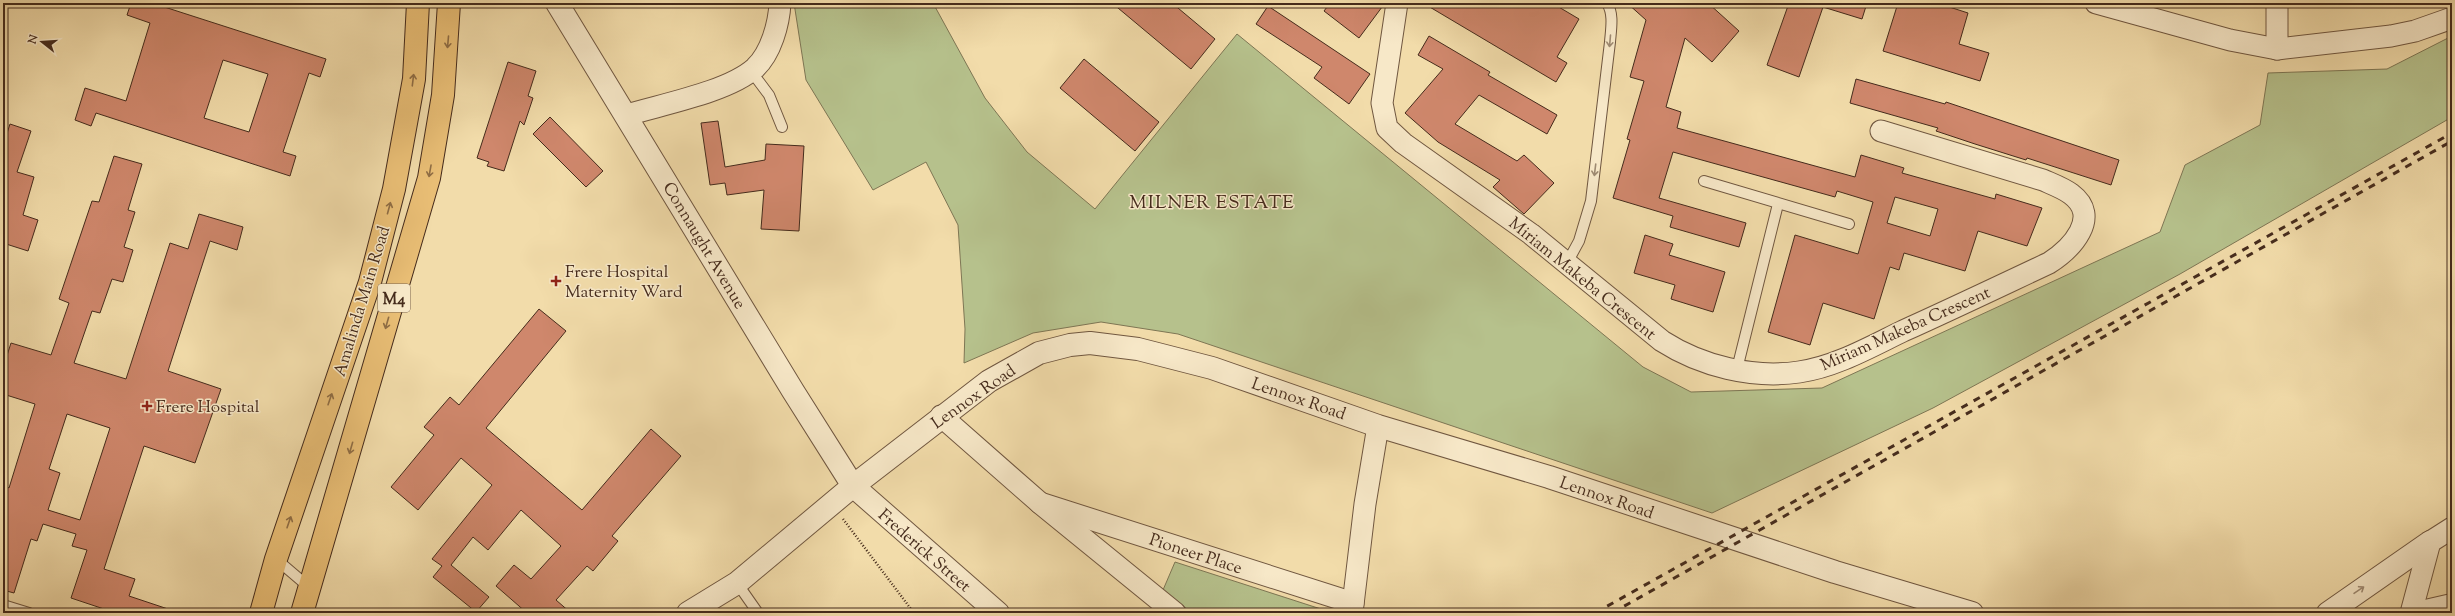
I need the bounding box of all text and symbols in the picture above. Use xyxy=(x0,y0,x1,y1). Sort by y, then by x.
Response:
north arrow xyxy=(22,22,62,62)
text: N xyxy=(24,33,42,47)
one-way arrow xyxy=(1607,34,1614,47)
one-way arrow xyxy=(444,35,451,48)
one-way arrow xyxy=(409,74,417,87)
one-way arrow xyxy=(1591,163,1599,176)
one-way arrow xyxy=(426,164,434,177)
street label: Connaught Avenue xyxy=(656,178,751,314)
district label: MILNER ESTATE xyxy=(1129,190,1295,217)
one-way arrow xyxy=(386,201,393,214)
street label: Miriam Makeba Crescent xyxy=(1503,212,1661,347)
street label: Amalinda Main Road xyxy=(329,223,397,380)
place label: Frere Hospital Maternity Ward xyxy=(565,261,683,305)
marker: Frere Hospital Maternity Ward xyxy=(550,275,562,287)
street label: Miriam Makeba Crescent xyxy=(1817,281,1995,378)
road number: M4 xyxy=(378,284,410,312)
one-way arrow xyxy=(383,316,390,329)
street label: Lennox Road xyxy=(927,359,1022,436)
street label: Lennox Road xyxy=(1248,373,1349,427)
one-way arrow xyxy=(327,393,335,405)
place label: Frere Hospital xyxy=(156,396,260,420)
marker: Frere Hospital xyxy=(141,400,153,412)
one-way arrow xyxy=(347,441,354,454)
street label: Lennox Road xyxy=(1556,472,1657,526)
street label: Frederick Street xyxy=(872,504,976,599)
one-way arrow xyxy=(286,515,293,528)
street label: Pioneer Place xyxy=(1146,529,1245,581)
one-way arrow xyxy=(2353,586,2364,594)

